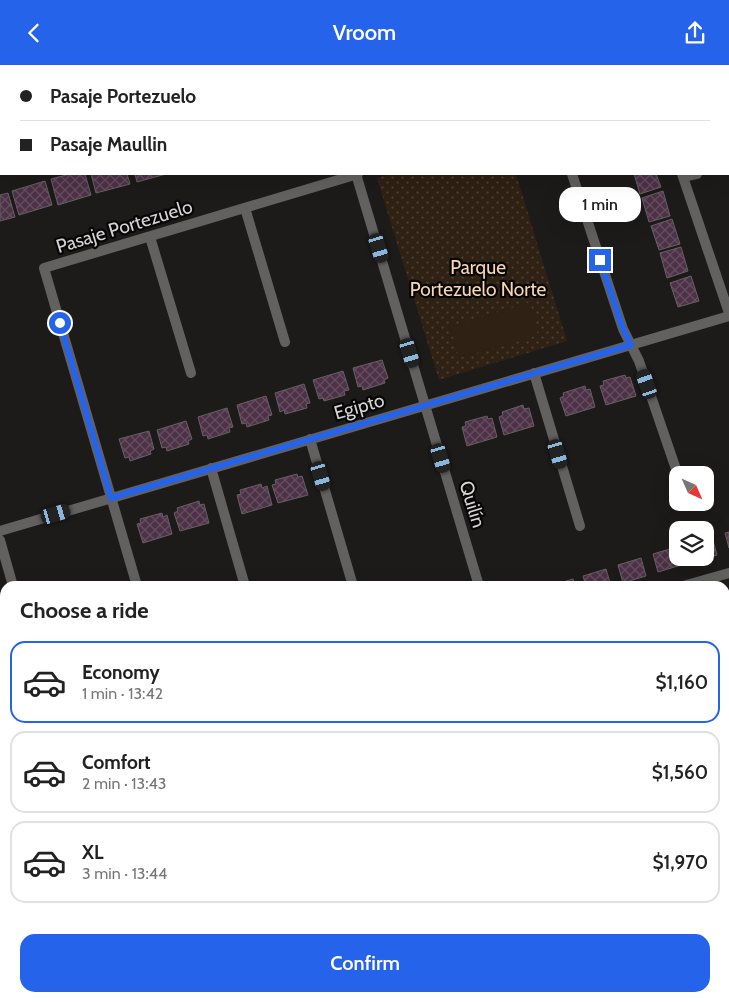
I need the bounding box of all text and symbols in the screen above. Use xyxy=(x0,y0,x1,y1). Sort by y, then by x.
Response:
icon: back xyxy=(20,19,48,47)
text: Vroom xyxy=(333,19,396,46)
icon: share xyxy=(681,19,709,47)
text: Pasaje Portezuelo xyxy=(50,85,196,108)
text: Pasaje Maullin xyxy=(50,133,167,156)
callout: 1 min xyxy=(559,187,641,223)
street label: Pasaje Portezuelo xyxy=(53,195,195,258)
text: 1 min xyxy=(582,195,618,214)
car xyxy=(367,231,390,265)
route end xyxy=(589,249,611,271)
park label: Parque Portezuelo Norte xyxy=(410,256,547,301)
route start xyxy=(49,312,71,334)
car xyxy=(398,336,421,370)
car xyxy=(635,367,658,401)
street label: Egipto xyxy=(331,388,387,425)
car xyxy=(546,437,569,471)
car xyxy=(429,441,452,475)
car xyxy=(309,459,332,493)
north arrow xyxy=(669,466,714,511)
map controls xyxy=(669,466,714,566)
street label: Quilín xyxy=(455,478,490,530)
car xyxy=(39,503,72,525)
button: layers xyxy=(669,521,714,566)
text: Choose a ride xyxy=(20,597,149,624)
icon: car xyxy=(22,660,67,705)
text: Economy xyxy=(82,661,160,684)
text: $1,160 xyxy=(655,671,708,694)
text: 1 min · 13:42 xyxy=(82,684,163,703)
icon: car xyxy=(22,750,67,795)
text: Comfort xyxy=(82,751,151,774)
text: $1,560 xyxy=(652,761,708,784)
text: 2 min · 13:43 xyxy=(82,774,166,793)
icon: car xyxy=(22,840,67,885)
text: XL xyxy=(82,841,103,864)
text: $1,970 xyxy=(653,851,708,874)
text: 3 min · 13:44 xyxy=(82,864,167,883)
button: Confirm xyxy=(20,934,710,992)

